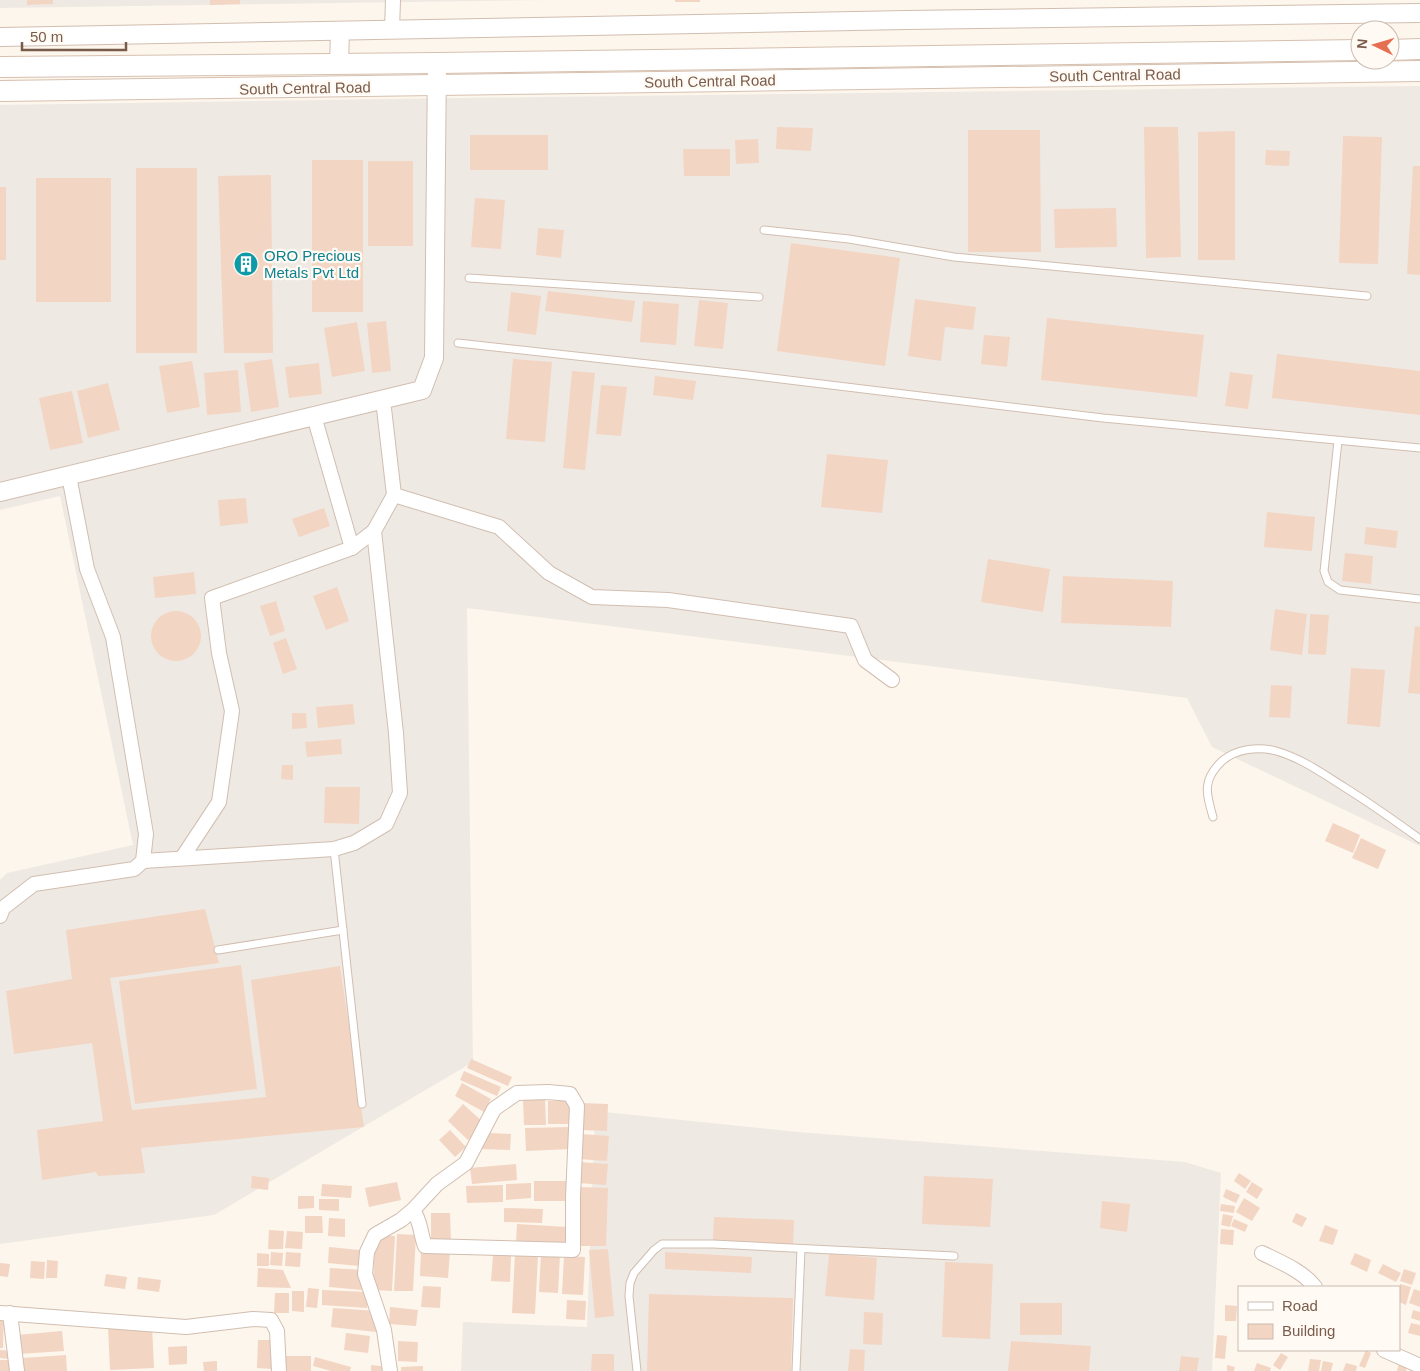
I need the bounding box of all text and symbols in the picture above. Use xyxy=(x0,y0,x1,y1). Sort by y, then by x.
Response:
scale bar xyxy=(22,20,126,52)
north arrow xyxy=(1350,20,1400,70)
text: 50 m xyxy=(30,28,63,45)
text: N xyxy=(1354,38,1370,50)
street label: South Central Road xyxy=(1049,65,1181,85)
street label: South Central Road xyxy=(644,71,776,91)
street label: South Central Road xyxy=(239,78,371,98)
place label: ORO Precious Metals Pvt Ltd xyxy=(264,247,361,281)
building icon: ORO Precious Metals Pvt Ltd xyxy=(233,251,259,277)
legend xyxy=(1238,1286,1400,1351)
text: Road xyxy=(1282,1297,1318,1314)
text: Building xyxy=(1282,1322,1335,1339)

